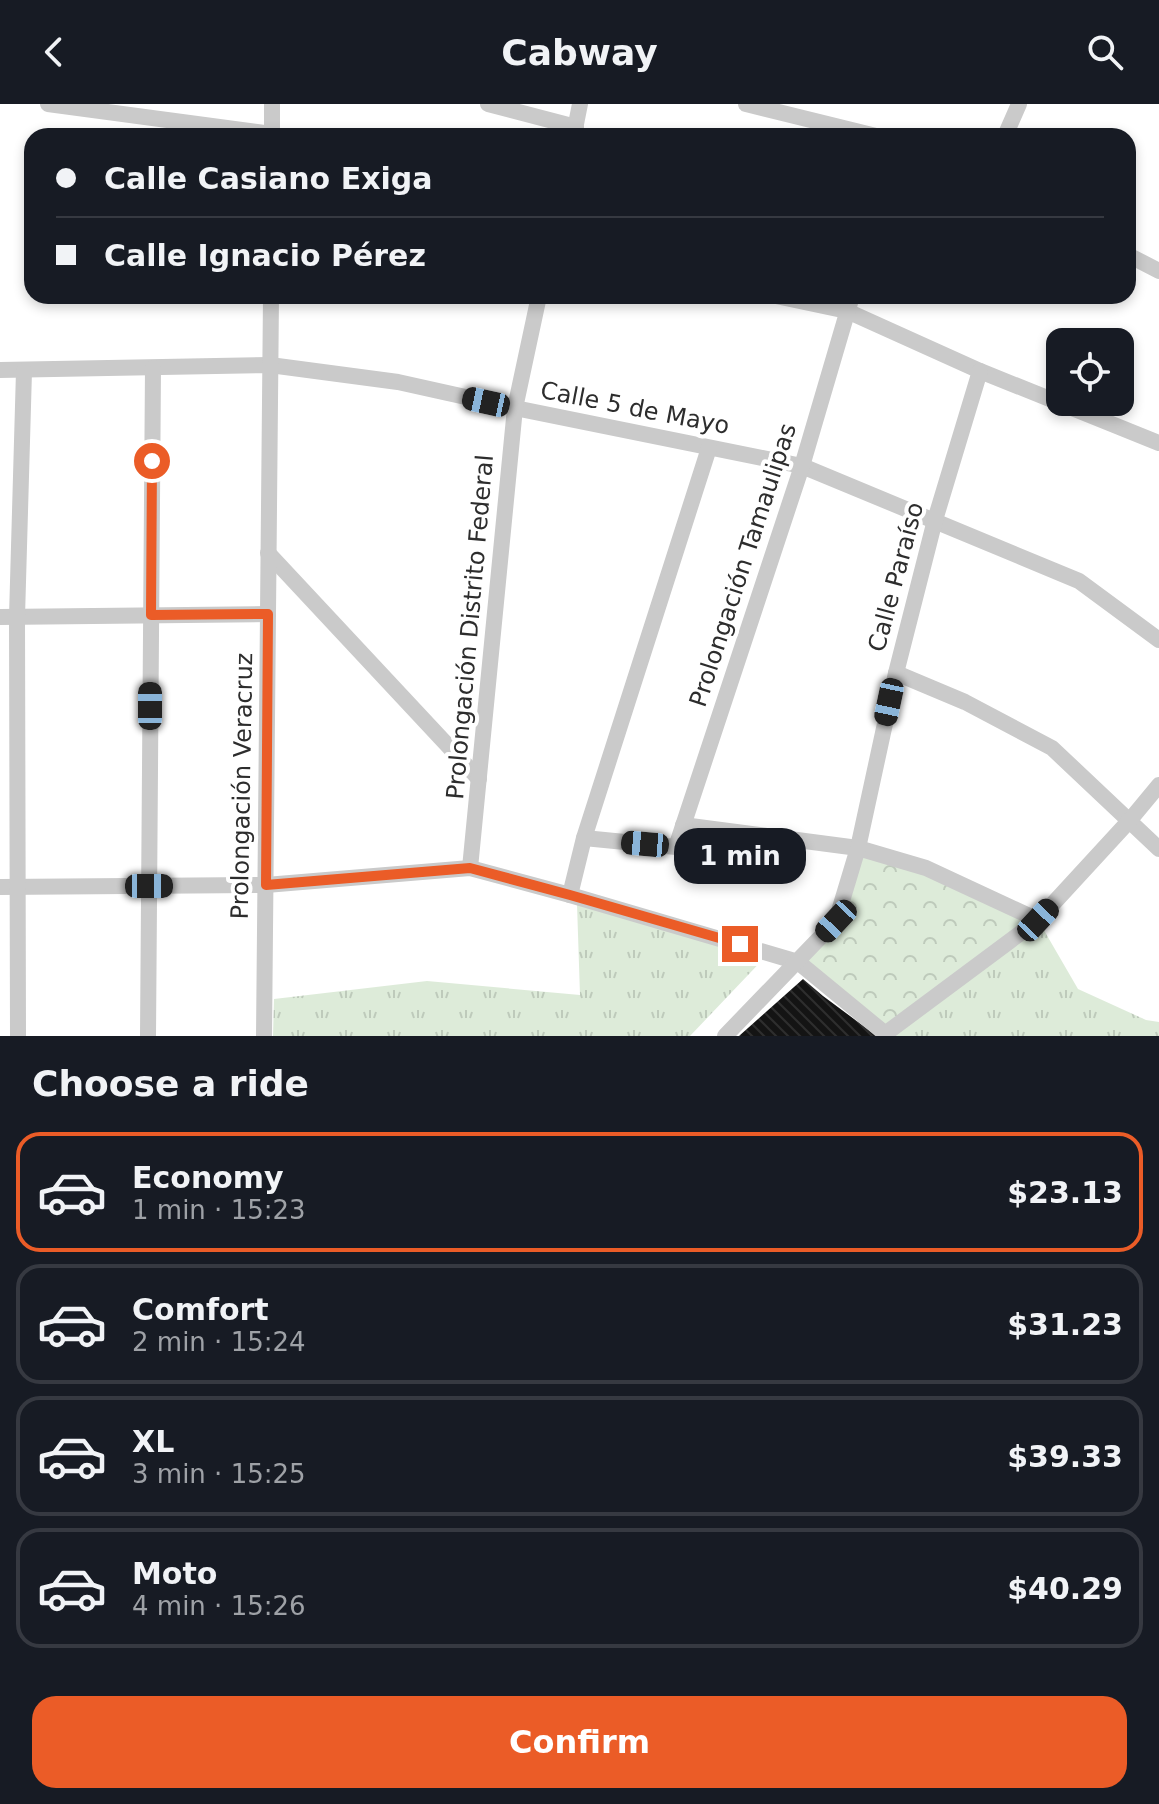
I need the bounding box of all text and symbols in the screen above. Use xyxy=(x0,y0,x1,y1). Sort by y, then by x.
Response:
icon: back xyxy=(32,30,76,74)
icon: search xyxy=(1083,30,1127,74)
text: Cabway xyxy=(501,32,658,73)
text: Calle Casiano Exiga xyxy=(104,161,433,196)
text: Calle Ignacio Pérez xyxy=(104,238,426,273)
map controls xyxy=(1046,328,1134,416)
button: locate xyxy=(1046,328,1134,416)
street label: Calle 5 de Mayo xyxy=(538,376,732,440)
car xyxy=(460,385,512,419)
street label: Prolongación Tamaulipas xyxy=(684,420,802,710)
route start xyxy=(134,443,170,479)
street label: Prolongación Distrito Federal xyxy=(441,454,499,800)
street label: Calle Paraíso xyxy=(863,499,929,655)
street label: Prolongación Veracruz xyxy=(226,652,258,920)
car xyxy=(872,676,906,728)
car xyxy=(138,682,162,730)
callout: 1 min xyxy=(674,828,806,884)
car xyxy=(620,830,670,858)
text: 1 min xyxy=(699,841,781,871)
car xyxy=(125,874,173,898)
car xyxy=(1013,894,1063,946)
car xyxy=(811,895,861,947)
route end xyxy=(722,926,758,962)
text: Choose a ride xyxy=(32,1063,309,1104)
icon: car xyxy=(36,1156,108,1228)
text: Economy xyxy=(132,1160,284,1195)
text: $23.13 xyxy=(1007,1175,1123,1210)
text: 1 min · 15:23 xyxy=(132,1195,306,1225)
icon: car xyxy=(36,1288,108,1360)
text: Comfort xyxy=(132,1292,269,1327)
text: $31.23 xyxy=(1007,1307,1123,1342)
text: 2 min · 15:24 xyxy=(132,1327,306,1357)
icon: car xyxy=(36,1420,108,1492)
text: XL xyxy=(132,1424,174,1459)
text: $39.33 xyxy=(1007,1439,1123,1474)
text: 3 min · 15:25 xyxy=(132,1459,306,1489)
icon: car xyxy=(36,1552,108,1624)
text: Moto xyxy=(132,1556,217,1591)
text: $40.29 xyxy=(1007,1571,1123,1606)
text: 4 min · 15:26 xyxy=(132,1591,306,1621)
button: Confirm xyxy=(32,1696,1127,1788)

